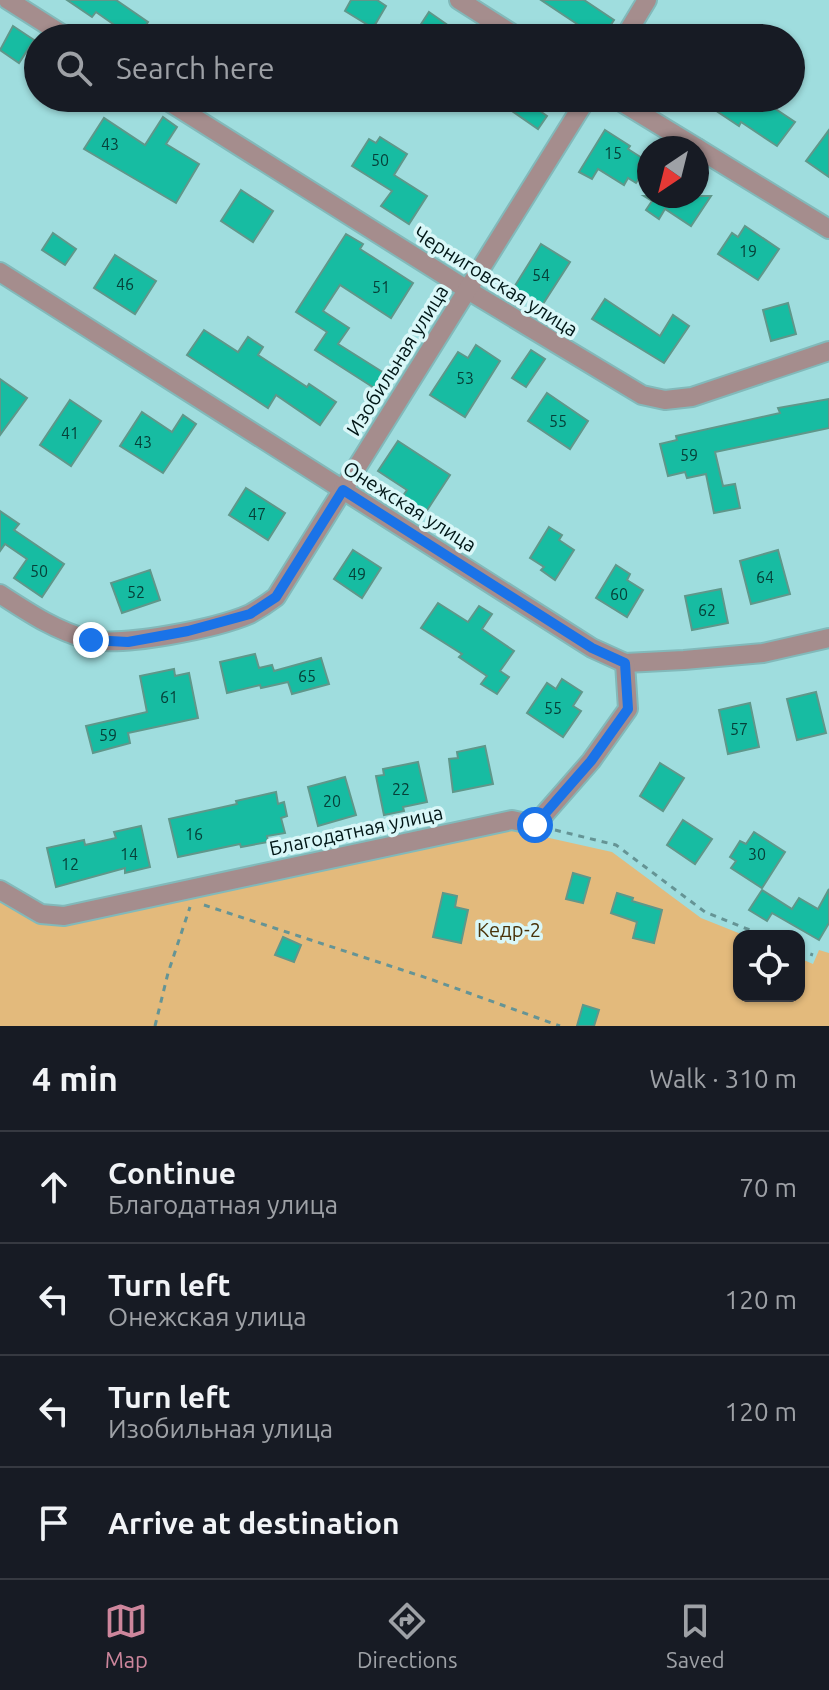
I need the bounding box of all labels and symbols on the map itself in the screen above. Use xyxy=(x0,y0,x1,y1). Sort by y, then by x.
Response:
house number: 43 xyxy=(101,135,119,153)
north arrow xyxy=(637,136,709,208)
house number: 15 xyxy=(604,144,622,162)
house number: 50 xyxy=(371,151,389,169)
street label: Черниговская улица xyxy=(410,221,582,341)
house number: 19 xyxy=(739,242,757,260)
house number: 54 xyxy=(532,266,550,284)
house number: 46 xyxy=(116,275,134,293)
house number: 51 xyxy=(372,278,390,296)
street label: Изобильная улица xyxy=(341,280,453,440)
house number: 53 xyxy=(456,369,474,387)
house number: 55 xyxy=(549,412,567,430)
house number: 41 xyxy=(61,424,79,442)
house number: 43 xyxy=(134,433,152,451)
house number: 59 xyxy=(680,446,698,464)
street label: Онежская улица xyxy=(339,456,481,556)
house number: 47 xyxy=(248,505,266,523)
house number: 50 xyxy=(30,562,48,580)
house number: 49 xyxy=(348,565,366,583)
house number: 64 xyxy=(756,568,774,586)
house number: 52 xyxy=(127,583,145,601)
house number: 60 xyxy=(610,585,628,603)
house number: 62 xyxy=(698,601,716,619)
route end xyxy=(73,622,109,658)
house number: 65 xyxy=(298,667,316,685)
house number: 61 xyxy=(160,688,178,706)
house number: 55 xyxy=(544,699,562,717)
house number: 57 xyxy=(730,720,748,738)
house number: 59 xyxy=(99,726,117,744)
house number: 22 xyxy=(392,780,410,798)
house number: 20 xyxy=(323,792,341,810)
street label: Благодатная улица xyxy=(267,800,445,860)
route start xyxy=(517,807,553,843)
house number: 16 xyxy=(185,825,203,843)
house number: 14 xyxy=(120,845,138,863)
house number: 30 xyxy=(748,845,766,863)
house number: 12 xyxy=(61,855,79,873)
park label: Кедр-2 xyxy=(477,918,541,941)

